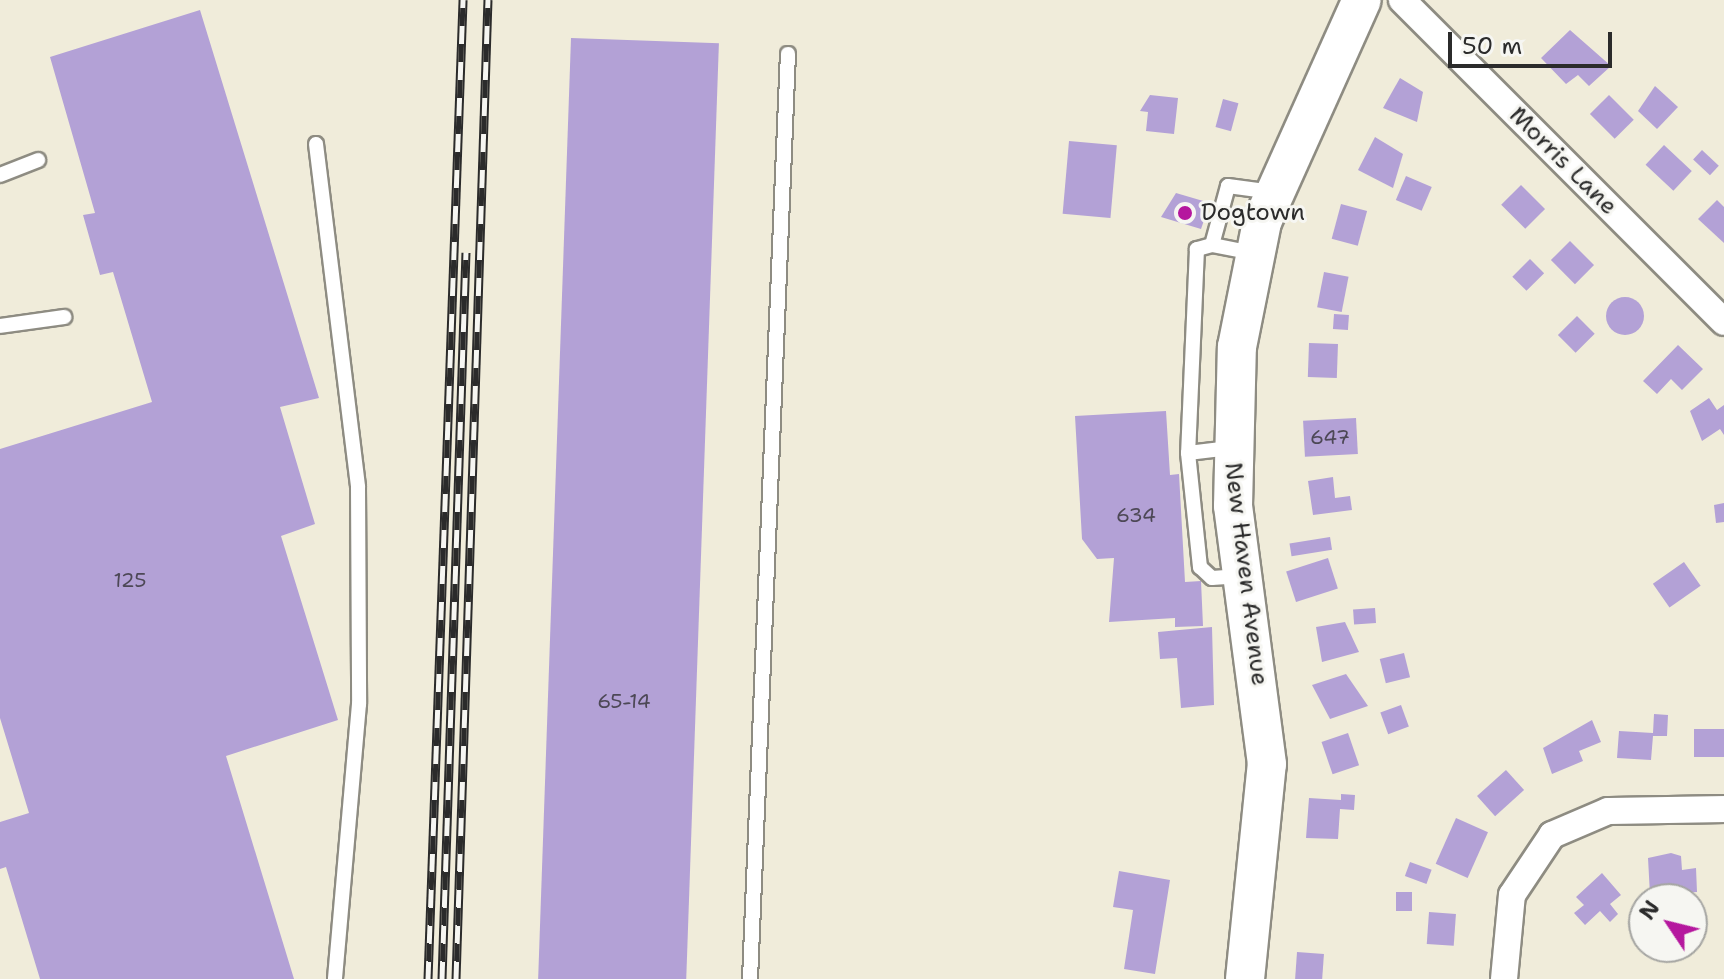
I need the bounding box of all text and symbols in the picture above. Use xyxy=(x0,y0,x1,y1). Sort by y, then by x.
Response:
scale bar xyxy=(1452,16,1616,66)
text: 50 m xyxy=(1462,30,1522,62)
street label: Morris Lane xyxy=(1503,101,1623,221)
place label: Dogtown xyxy=(1201,199,1305,227)
marker: Dogtown xyxy=(1176,204,1194,222)
house number: 647 xyxy=(1310,425,1350,449)
street label: New Haven Avenue xyxy=(1218,461,1274,687)
house number: 634 xyxy=(1116,503,1156,527)
house number: 125 xyxy=(113,568,147,592)
house number: 65-14 xyxy=(597,689,651,713)
north arrow xyxy=(1628,883,1708,963)
text: N xyxy=(1633,895,1666,926)

